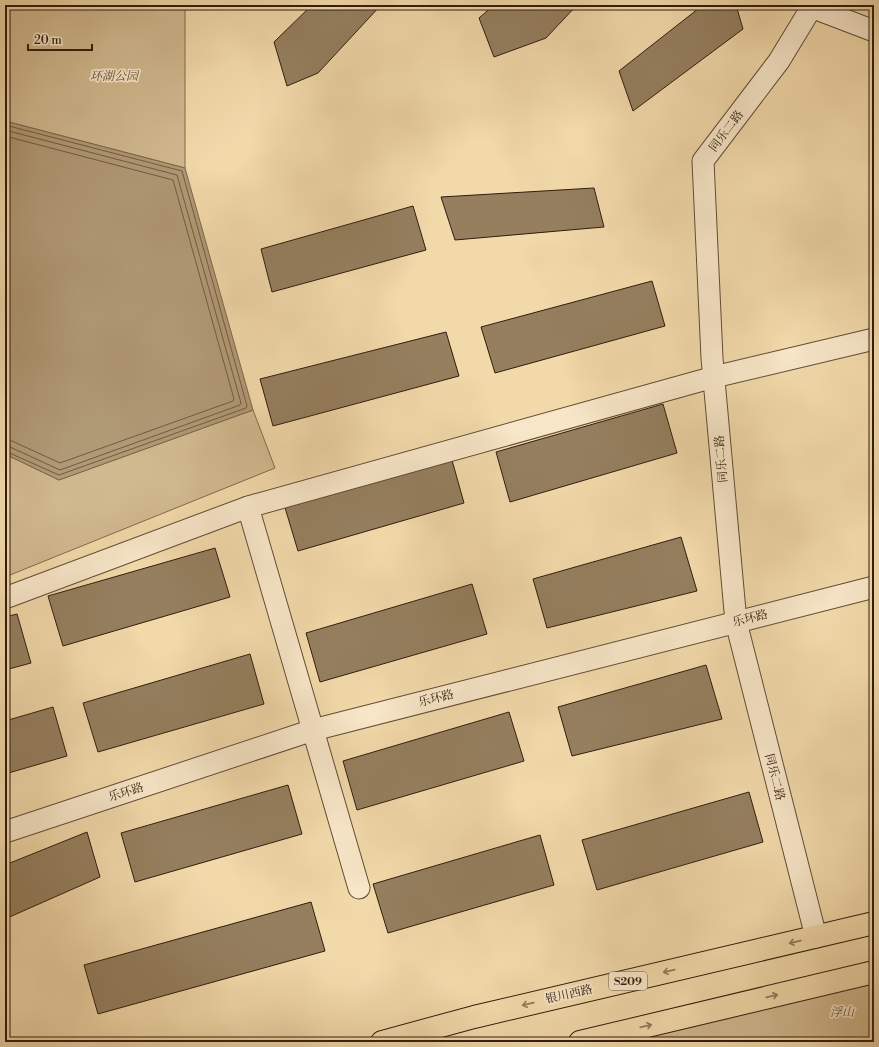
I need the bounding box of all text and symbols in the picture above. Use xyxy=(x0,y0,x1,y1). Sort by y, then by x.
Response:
scale bar xyxy=(28,26,92,52)
text: 20 m xyxy=(34,33,62,48)
park label: 环湖公园 xyxy=(90,69,140,84)
street label: 同乐二路 xyxy=(706,108,747,155)
street label: 同乐二路 xyxy=(712,434,731,484)
street label: 乐环路 xyxy=(731,607,769,630)
street label: 乐环路 xyxy=(417,687,455,710)
street label: 同乐二路 xyxy=(761,752,788,802)
street label: 乐环路 xyxy=(107,780,146,805)
one-way arrow xyxy=(789,939,802,946)
one-way arrow xyxy=(662,968,675,976)
road number: S209 xyxy=(609,972,647,990)
street label: 银川西路 xyxy=(544,982,594,1007)
one-way arrow xyxy=(765,992,778,1000)
one-way arrow xyxy=(522,1001,535,1008)
park label: 浮山 xyxy=(830,1005,855,1020)
one-way arrow xyxy=(639,1022,652,1030)

